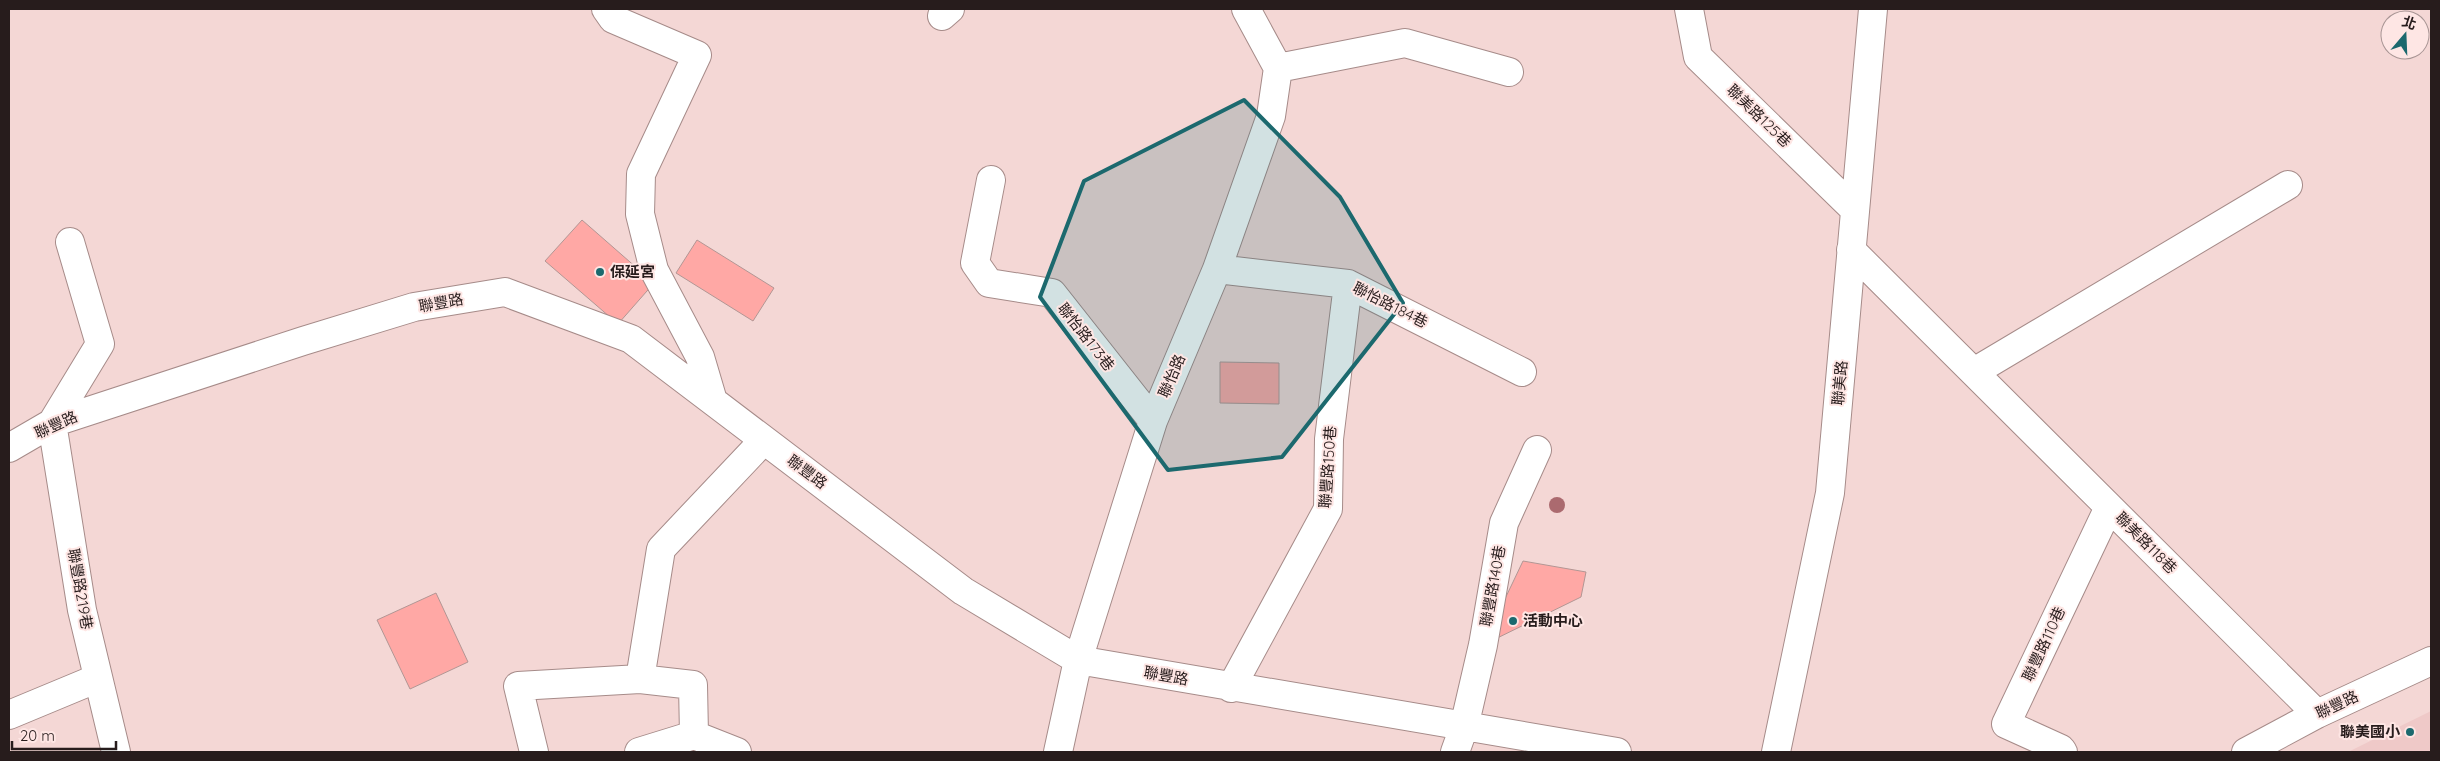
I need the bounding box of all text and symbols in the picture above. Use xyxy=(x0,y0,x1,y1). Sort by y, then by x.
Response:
north arrow xyxy=(2380,10,2430,60)
text: 北 xyxy=(2400,12,2419,33)
street label: 聯美路125巷 xyxy=(1723,80,1795,151)
place label: 保延宮 xyxy=(610,262,655,281)
marker: 保延宮 xyxy=(594,266,606,278)
street label: 聯怡路184巷 xyxy=(1350,278,1431,332)
street label: 聯豐路 xyxy=(417,289,465,316)
street label: 聯怡路173巷 xyxy=(1054,299,1119,374)
street label: 聯怡路 xyxy=(1154,351,1189,400)
street label: 聯美路 xyxy=(1828,360,1851,406)
street label: 聯豐路 xyxy=(31,407,80,442)
street label: 聯豐路150巷 xyxy=(1315,425,1340,509)
street label: 聯豐路 xyxy=(784,450,831,493)
street label: 聯美路118巷 xyxy=(2112,508,2181,577)
street label: 聯豐路140巷 xyxy=(1476,544,1509,628)
street label: 聯豐路219巷 xyxy=(64,547,97,631)
street label: 聯豐路110巷 xyxy=(2018,604,2069,684)
place label: 活動中心 xyxy=(1523,611,1583,630)
marker: 活動中心 xyxy=(1507,615,1519,627)
street label: 聯豐路 xyxy=(1142,662,1190,689)
street label: 聯豐路 xyxy=(2312,686,2361,723)
scale bar xyxy=(12,718,116,750)
place label: 聯美國小 xyxy=(2340,722,2401,741)
text: 20 m xyxy=(20,726,55,745)
marker: 聯美國小 xyxy=(2404,726,2416,738)

